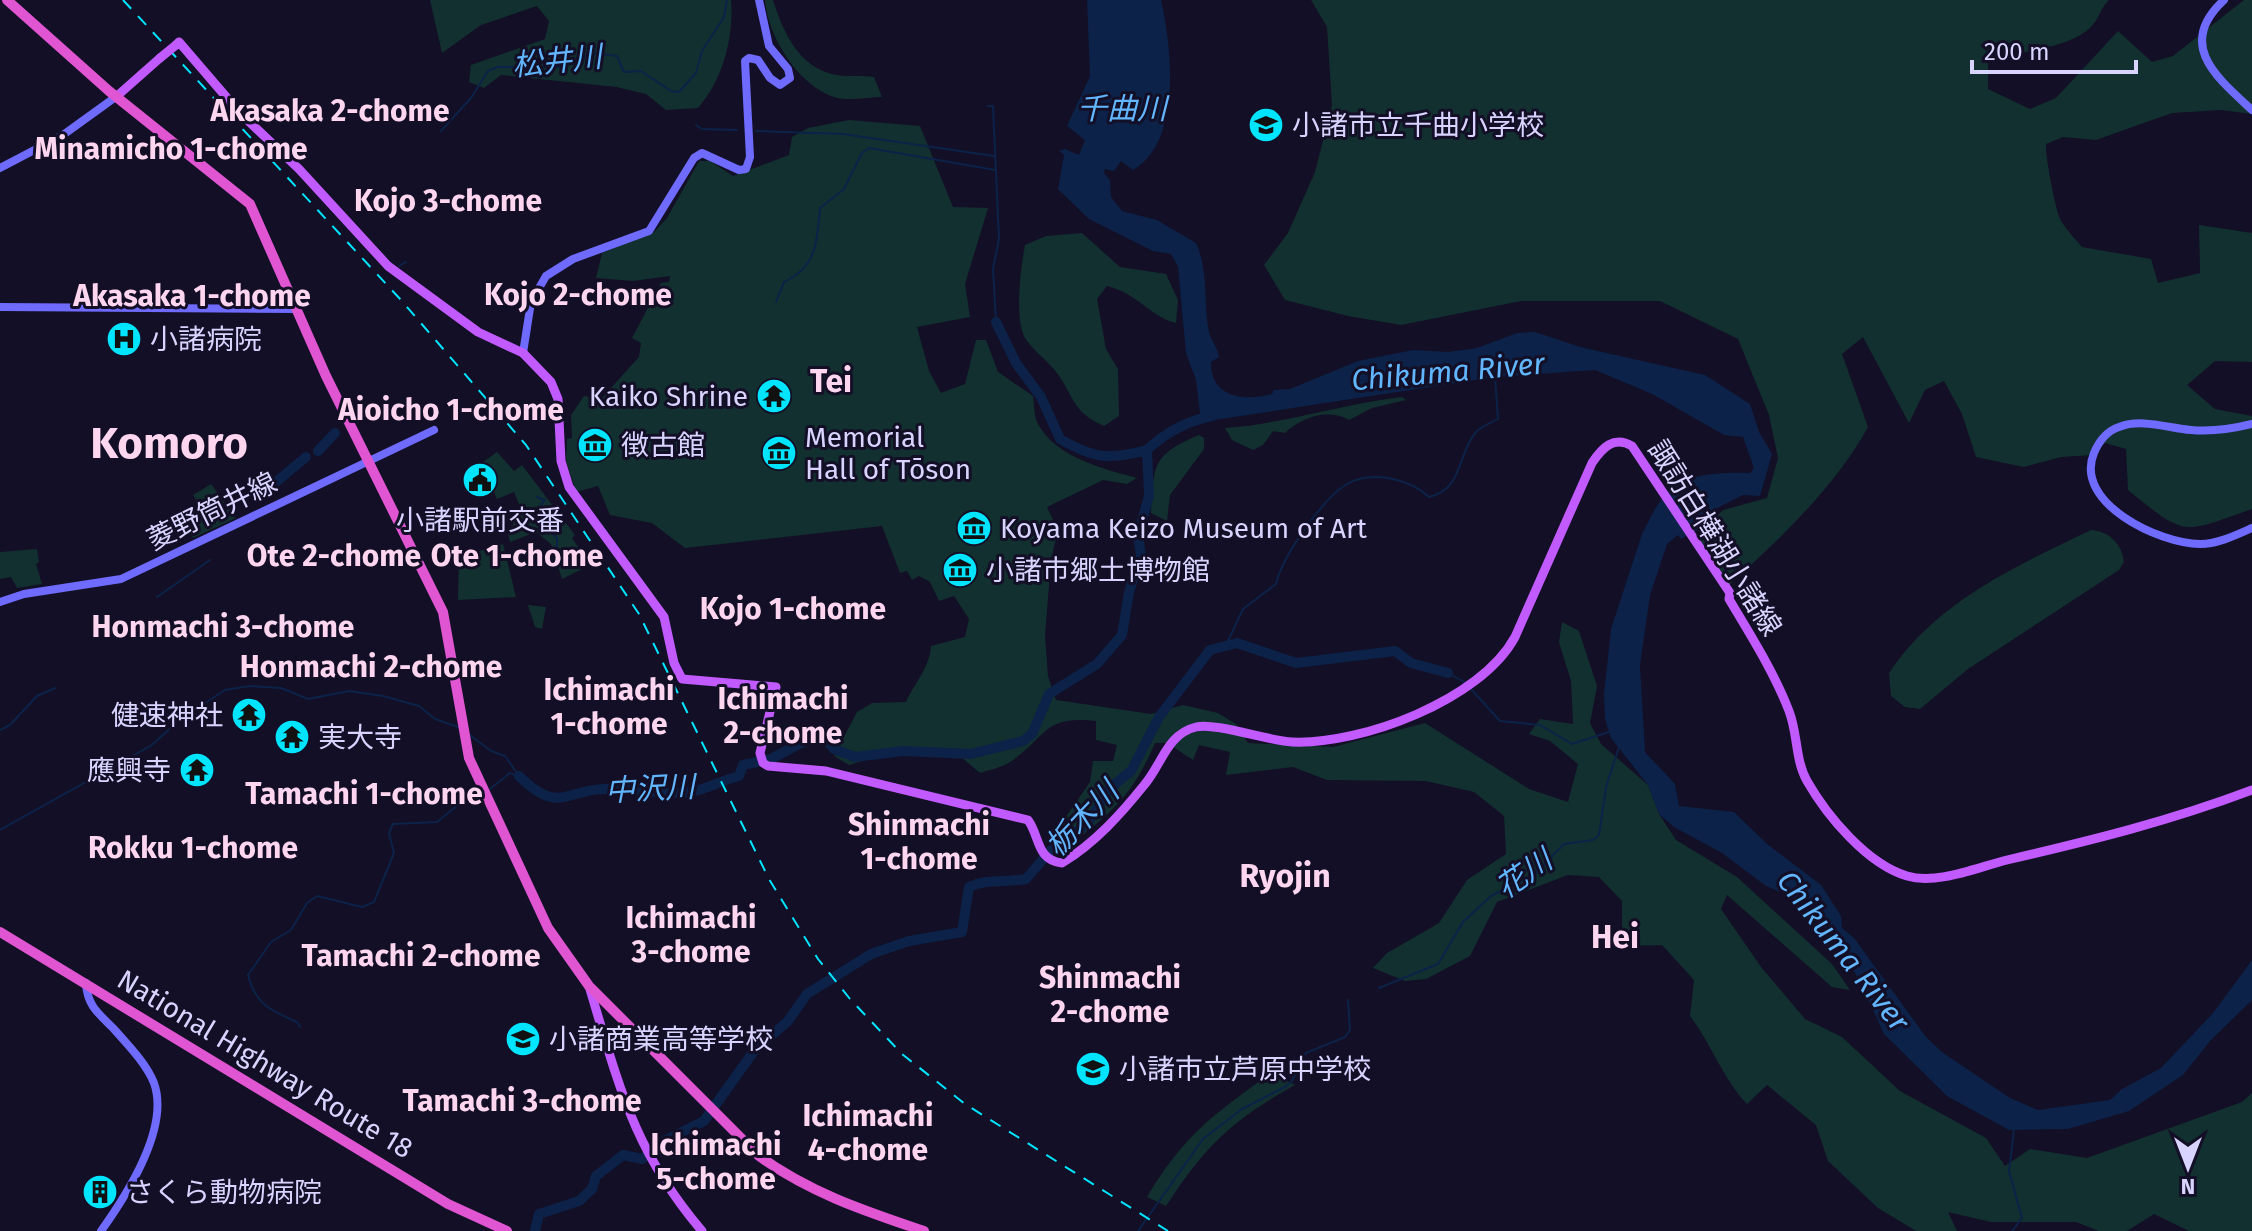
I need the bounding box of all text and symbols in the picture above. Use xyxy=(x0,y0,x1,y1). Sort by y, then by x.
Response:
scale bar xyxy=(1972,24,2136,74)
water label: 松井川 xyxy=(510,38,607,84)
text: 200 m xyxy=(1984,38,2050,66)
water label: 千曲川 xyxy=(1077,91,1170,127)
district label: Akasaka 2-chome xyxy=(209,93,450,129)
school or university icon: 小諸市立千曲小学校 xyxy=(1247,106,1285,144)
place label: 小諸市立千曲小学校 xyxy=(1292,109,1544,142)
district label: Minamicho 1-chome xyxy=(34,131,308,167)
district label: Kojo 3-chome xyxy=(354,183,542,219)
district label: Kojo 2-chome xyxy=(484,277,672,313)
district label: Akasaka 1-chome xyxy=(72,278,311,314)
hospital icon: 小諸病院 xyxy=(105,320,143,358)
place label: 小諸病院 xyxy=(150,323,262,356)
water label: Chikuma River xyxy=(1350,345,1548,398)
district label: Tei xyxy=(810,362,852,400)
temple icon: Kaiko Shrine xyxy=(755,377,793,415)
place label: Kaiko Shrine xyxy=(589,380,748,413)
district label: Aioicho 1-chome xyxy=(337,392,564,428)
district label: Komoro xyxy=(90,417,248,470)
place label: Memorial Hall of Tōson xyxy=(805,421,971,486)
museum icon: 徴古館 xyxy=(576,426,614,464)
place label: 徴古館 xyxy=(621,429,705,462)
museum icon: Memorial Hall of Tōson xyxy=(760,434,798,472)
street label: 諏訪白樺湖小諸線 xyxy=(1642,434,1788,642)
public building icon: 小諸駅前交番 xyxy=(461,461,499,499)
street label: 菱野筒井線 xyxy=(142,465,282,557)
place label: 小諸駅前交番 xyxy=(396,504,564,537)
museum icon: Koyama Keizo Museum of Art xyxy=(955,509,993,547)
place label: Koyama Keizo Museum of Art xyxy=(1000,512,1368,545)
district label: Ote 2-chome xyxy=(247,538,421,574)
district label: Ote 1-chome xyxy=(431,538,603,574)
museum icon: 小諸市郷土博物館 xyxy=(941,551,979,589)
place label: 小諸市郷土博物館 xyxy=(986,554,1210,587)
district label: Kojo 1-chome xyxy=(700,591,886,627)
district label: Honmachi 3-chome xyxy=(92,609,354,645)
district label: Honmachi 2-chome xyxy=(240,649,502,685)
district label: Ichimachi 1-chome xyxy=(544,672,674,742)
district label: Ichimachi 2-chome xyxy=(718,681,848,751)
temple icon: 健速神社 xyxy=(230,696,268,734)
place label: 健速神社 xyxy=(111,699,223,732)
temple icon: 実大寺 xyxy=(273,718,311,756)
place label: 実大寺 xyxy=(318,721,402,754)
temple icon: 應興寺 xyxy=(178,751,216,789)
place label: 應興寺 xyxy=(87,754,171,787)
water label: 中沢川 xyxy=(604,769,699,809)
water label: 栃木川 xyxy=(1038,772,1128,864)
district label: Tamachi 1-chome xyxy=(245,776,483,812)
district label: Shinmachi 1-chome xyxy=(848,807,990,877)
district label: Rokku 1-chome xyxy=(88,830,298,866)
water label: 花川 xyxy=(1489,840,1561,906)
district label: Ryojin xyxy=(1239,857,1331,895)
water label: Chikuma River xyxy=(1769,864,1918,1040)
district label: Ichimachi 3-chome xyxy=(626,900,756,970)
district label: Hei xyxy=(1591,918,1639,956)
district label: Tamachi 2-chome xyxy=(301,938,541,974)
district label: Shinmachi 2-chome xyxy=(1039,960,1181,1030)
street label: National Highway Route 18 xyxy=(111,963,419,1165)
school or university icon: 小諸商業高等学校 xyxy=(504,1020,542,1058)
place label: 小諸商業高等学校 xyxy=(549,1023,773,1056)
school or university icon: 小諸市立芦原中学校 xyxy=(1074,1050,1112,1088)
place label: 小諸市立芦原中学校 xyxy=(1119,1053,1371,1086)
district label: Tamachi 3-chome xyxy=(402,1083,642,1119)
district label: Ichimachi 4-chome xyxy=(803,1098,933,1168)
district label: Ichimachi 5-chome xyxy=(651,1127,781,1197)
north arrow xyxy=(2148,1127,2228,1207)
building icon: さくら動物病院 xyxy=(81,1173,119,1211)
text: N xyxy=(2181,1173,2195,1200)
place label: さくら動物病院 xyxy=(126,1176,322,1209)

